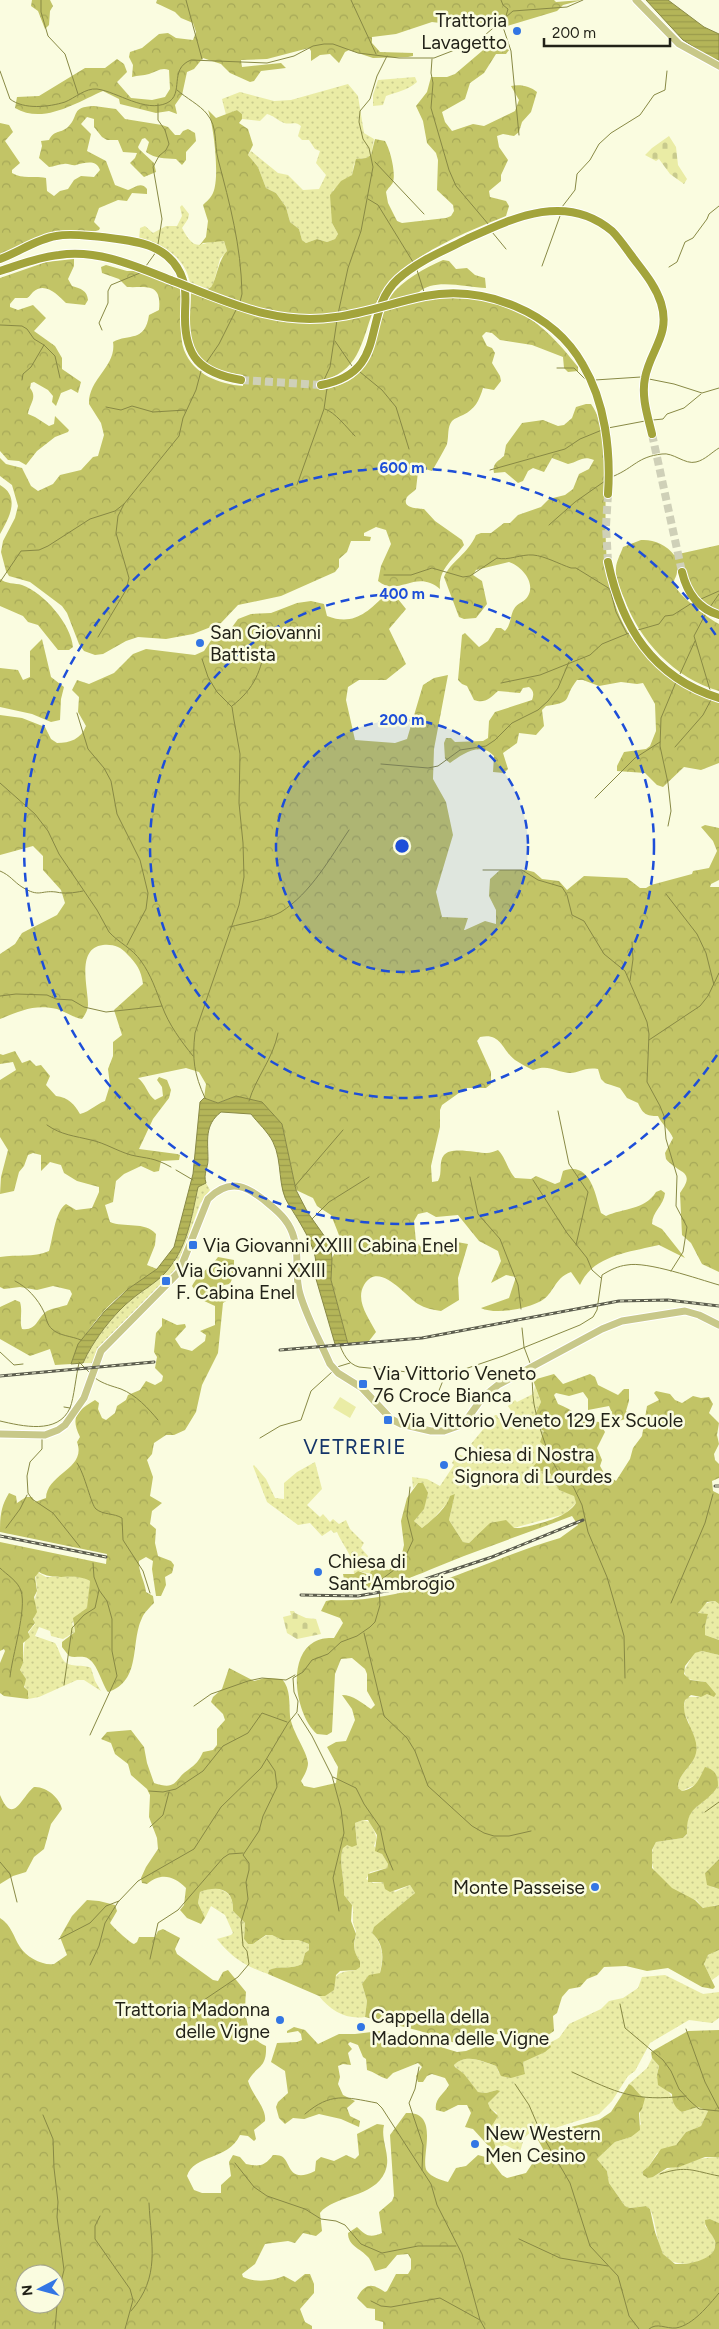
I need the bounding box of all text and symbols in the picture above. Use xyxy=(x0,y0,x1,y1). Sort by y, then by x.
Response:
place label: Trattoria Lavagetto xyxy=(421,9,507,54)
scale bar xyxy=(544,15,670,47)
text: 200 m xyxy=(552,24,596,42)
marker: Trattoria Lavagetto xyxy=(511,25,523,37)
text: 600 m xyxy=(380,459,424,477)
text: 400 m xyxy=(379,585,425,603)
place label: San Giovanni Battista xyxy=(210,621,321,666)
marker: San Giovanni Battista xyxy=(194,637,206,649)
text: 200 m xyxy=(380,711,424,729)
centre of rings xyxy=(393,837,411,855)
place label: Via Giovanni XXIII Cabina Enel xyxy=(203,1234,458,1257)
marker: Via Giovanni XXIII Cabina Enel xyxy=(187,1239,199,1251)
place label: Via Giovanni XXIII F. Cabina Enel xyxy=(176,1259,326,1304)
marker: Via Giovanni XXIII F. Cabina Enel xyxy=(160,1275,172,1287)
place label: Via Vittorio Veneto 76 Croce Bianca xyxy=(373,1362,536,1407)
marker: Via Vittorio Veneto 76 Croce Bianca xyxy=(357,1378,369,1390)
place label: Via Vittorio Veneto 129 Ex Scuole xyxy=(398,1409,683,1432)
marker: Via Vittorio Veneto 129 Ex Scuole xyxy=(382,1414,394,1426)
district label: VETRERIE xyxy=(303,1434,407,1459)
place label: Chiesa di Nostra Signora di Lourdes xyxy=(454,1443,612,1488)
marker: Chiesa di Nostra Signora di Lourdes xyxy=(438,1459,450,1471)
place label: Chiesa di Sant'Ambrogio xyxy=(328,1550,455,1595)
marker: Chiesa di Sant'Ambrogio xyxy=(312,1566,324,1578)
place label: Monte Passeise xyxy=(453,1876,585,1899)
marker: Monte Passeise xyxy=(589,1881,601,1893)
place label: Trattoria Madonna delle Vigne xyxy=(115,1998,270,2043)
place label: Cappella della Madonna delle Vigne xyxy=(371,2005,549,2050)
marker: Trattoria Madonna delle Vigne xyxy=(274,2014,286,2026)
marker: Cappella della Madonna delle Vigne xyxy=(355,2021,367,2033)
place label: New Western Men Cesino xyxy=(485,2122,601,2167)
marker: New Western Men Cesino xyxy=(469,2138,481,2150)
north arrow xyxy=(15,2264,65,2314)
text: N xyxy=(19,2284,37,2297)

